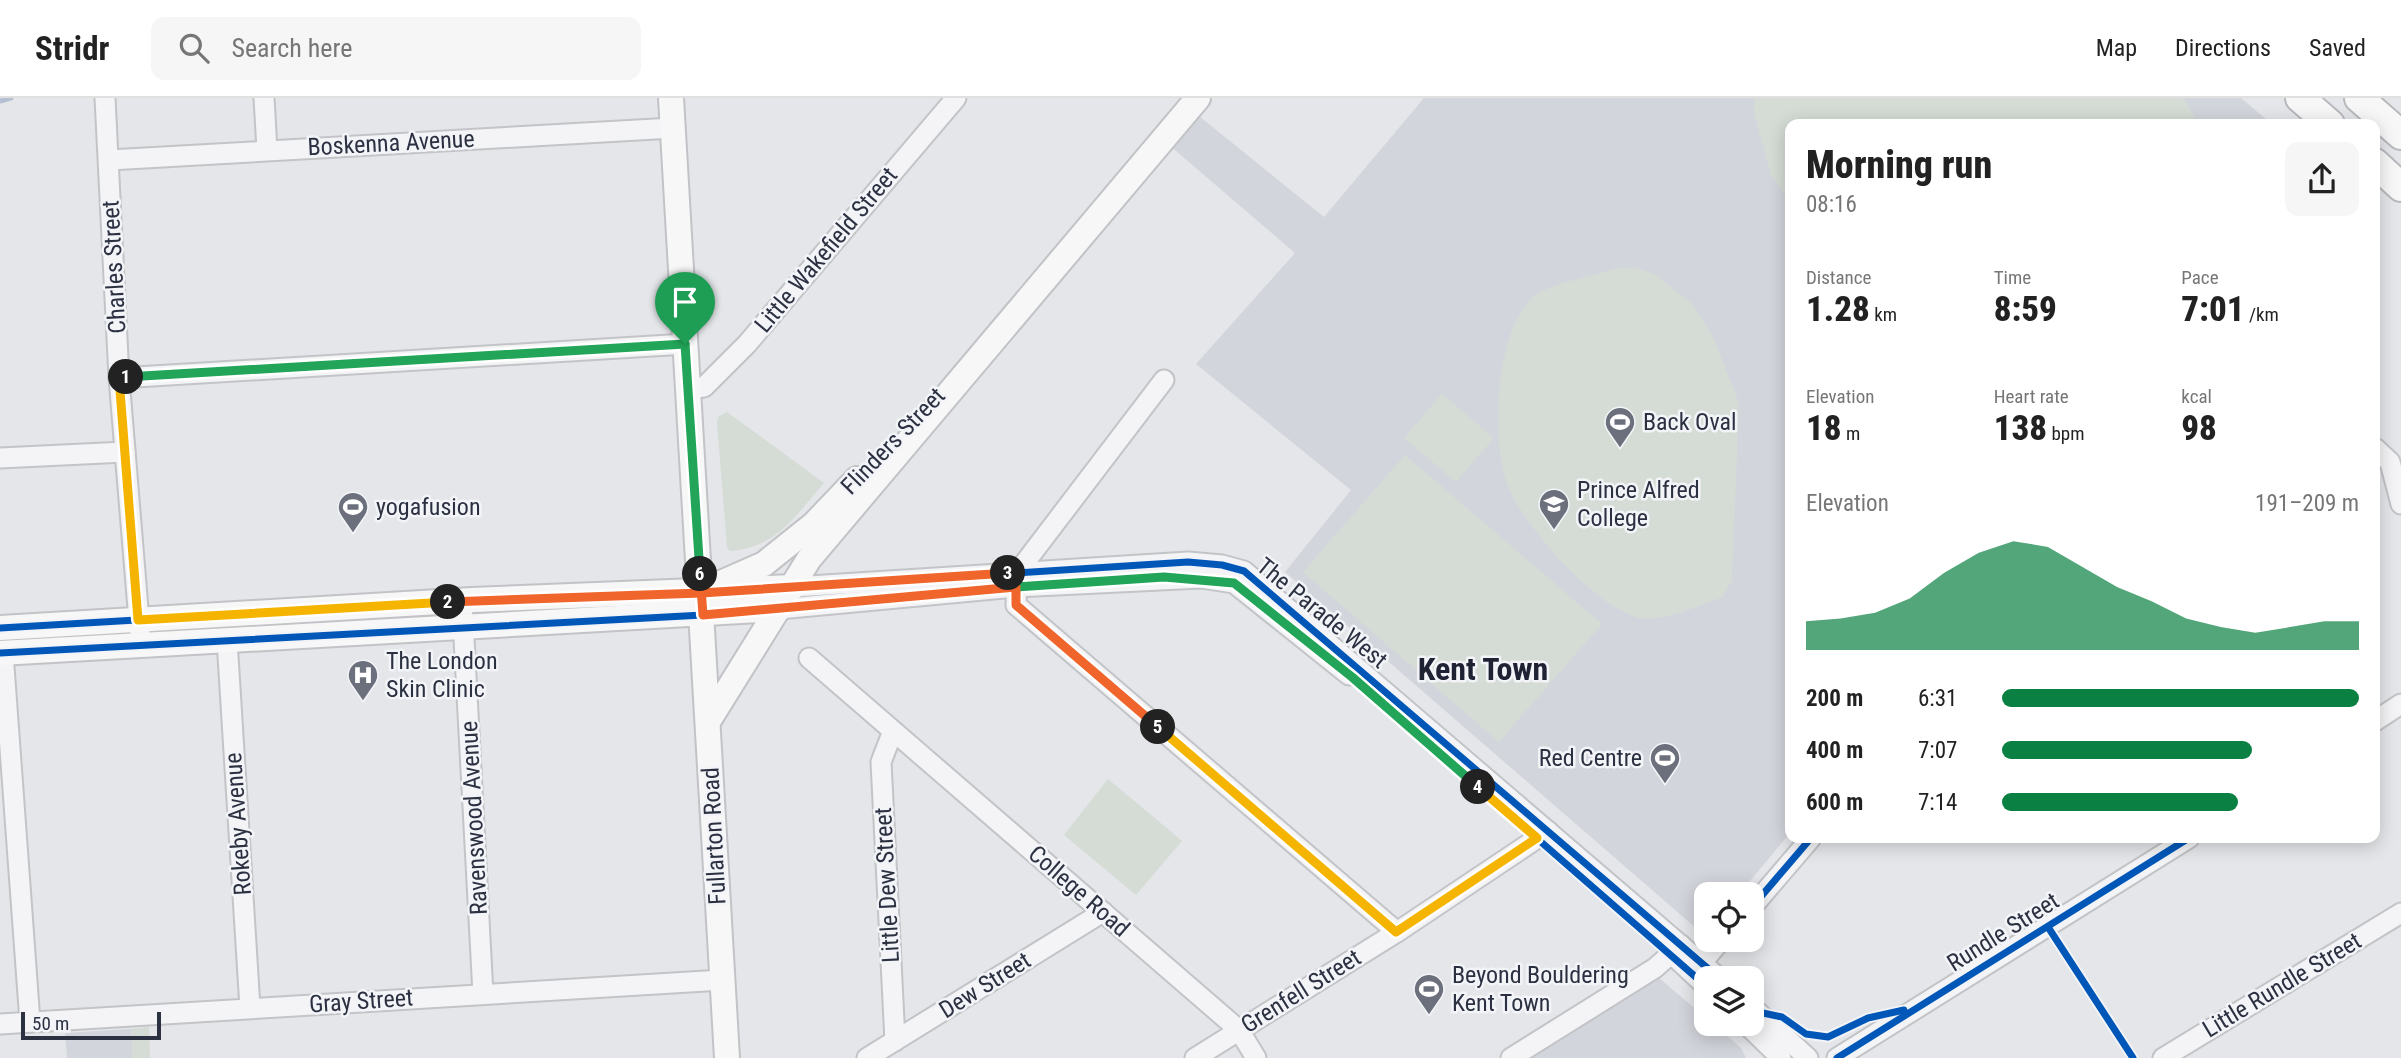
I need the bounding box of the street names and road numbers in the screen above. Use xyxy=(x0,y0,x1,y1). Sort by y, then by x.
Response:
street label: Boskenna Avenue xyxy=(307,125,475,161)
street label: Little Wakefield Street xyxy=(749,162,903,338)
street label: Charles Street xyxy=(97,200,131,334)
street label: Flinders Street xyxy=(835,382,951,500)
street label: The Parade West xyxy=(1251,552,1393,674)
street label: Ravenswood Avenue xyxy=(455,720,493,916)
street label: Rokeby Avenue xyxy=(219,752,257,896)
street label: Fullarton Road xyxy=(696,767,732,905)
street label: Little Dew Street xyxy=(869,807,905,963)
street label: College Road xyxy=(1023,840,1135,942)
street label: Rundle Street xyxy=(1942,887,2064,977)
street label: Little Rundle Street xyxy=(2198,927,2366,1043)
street label: Grenfell Street xyxy=(1236,943,1366,1039)
street label: Dew Street xyxy=(934,946,1036,1024)
street label: Gray Street xyxy=(308,983,414,1019)

